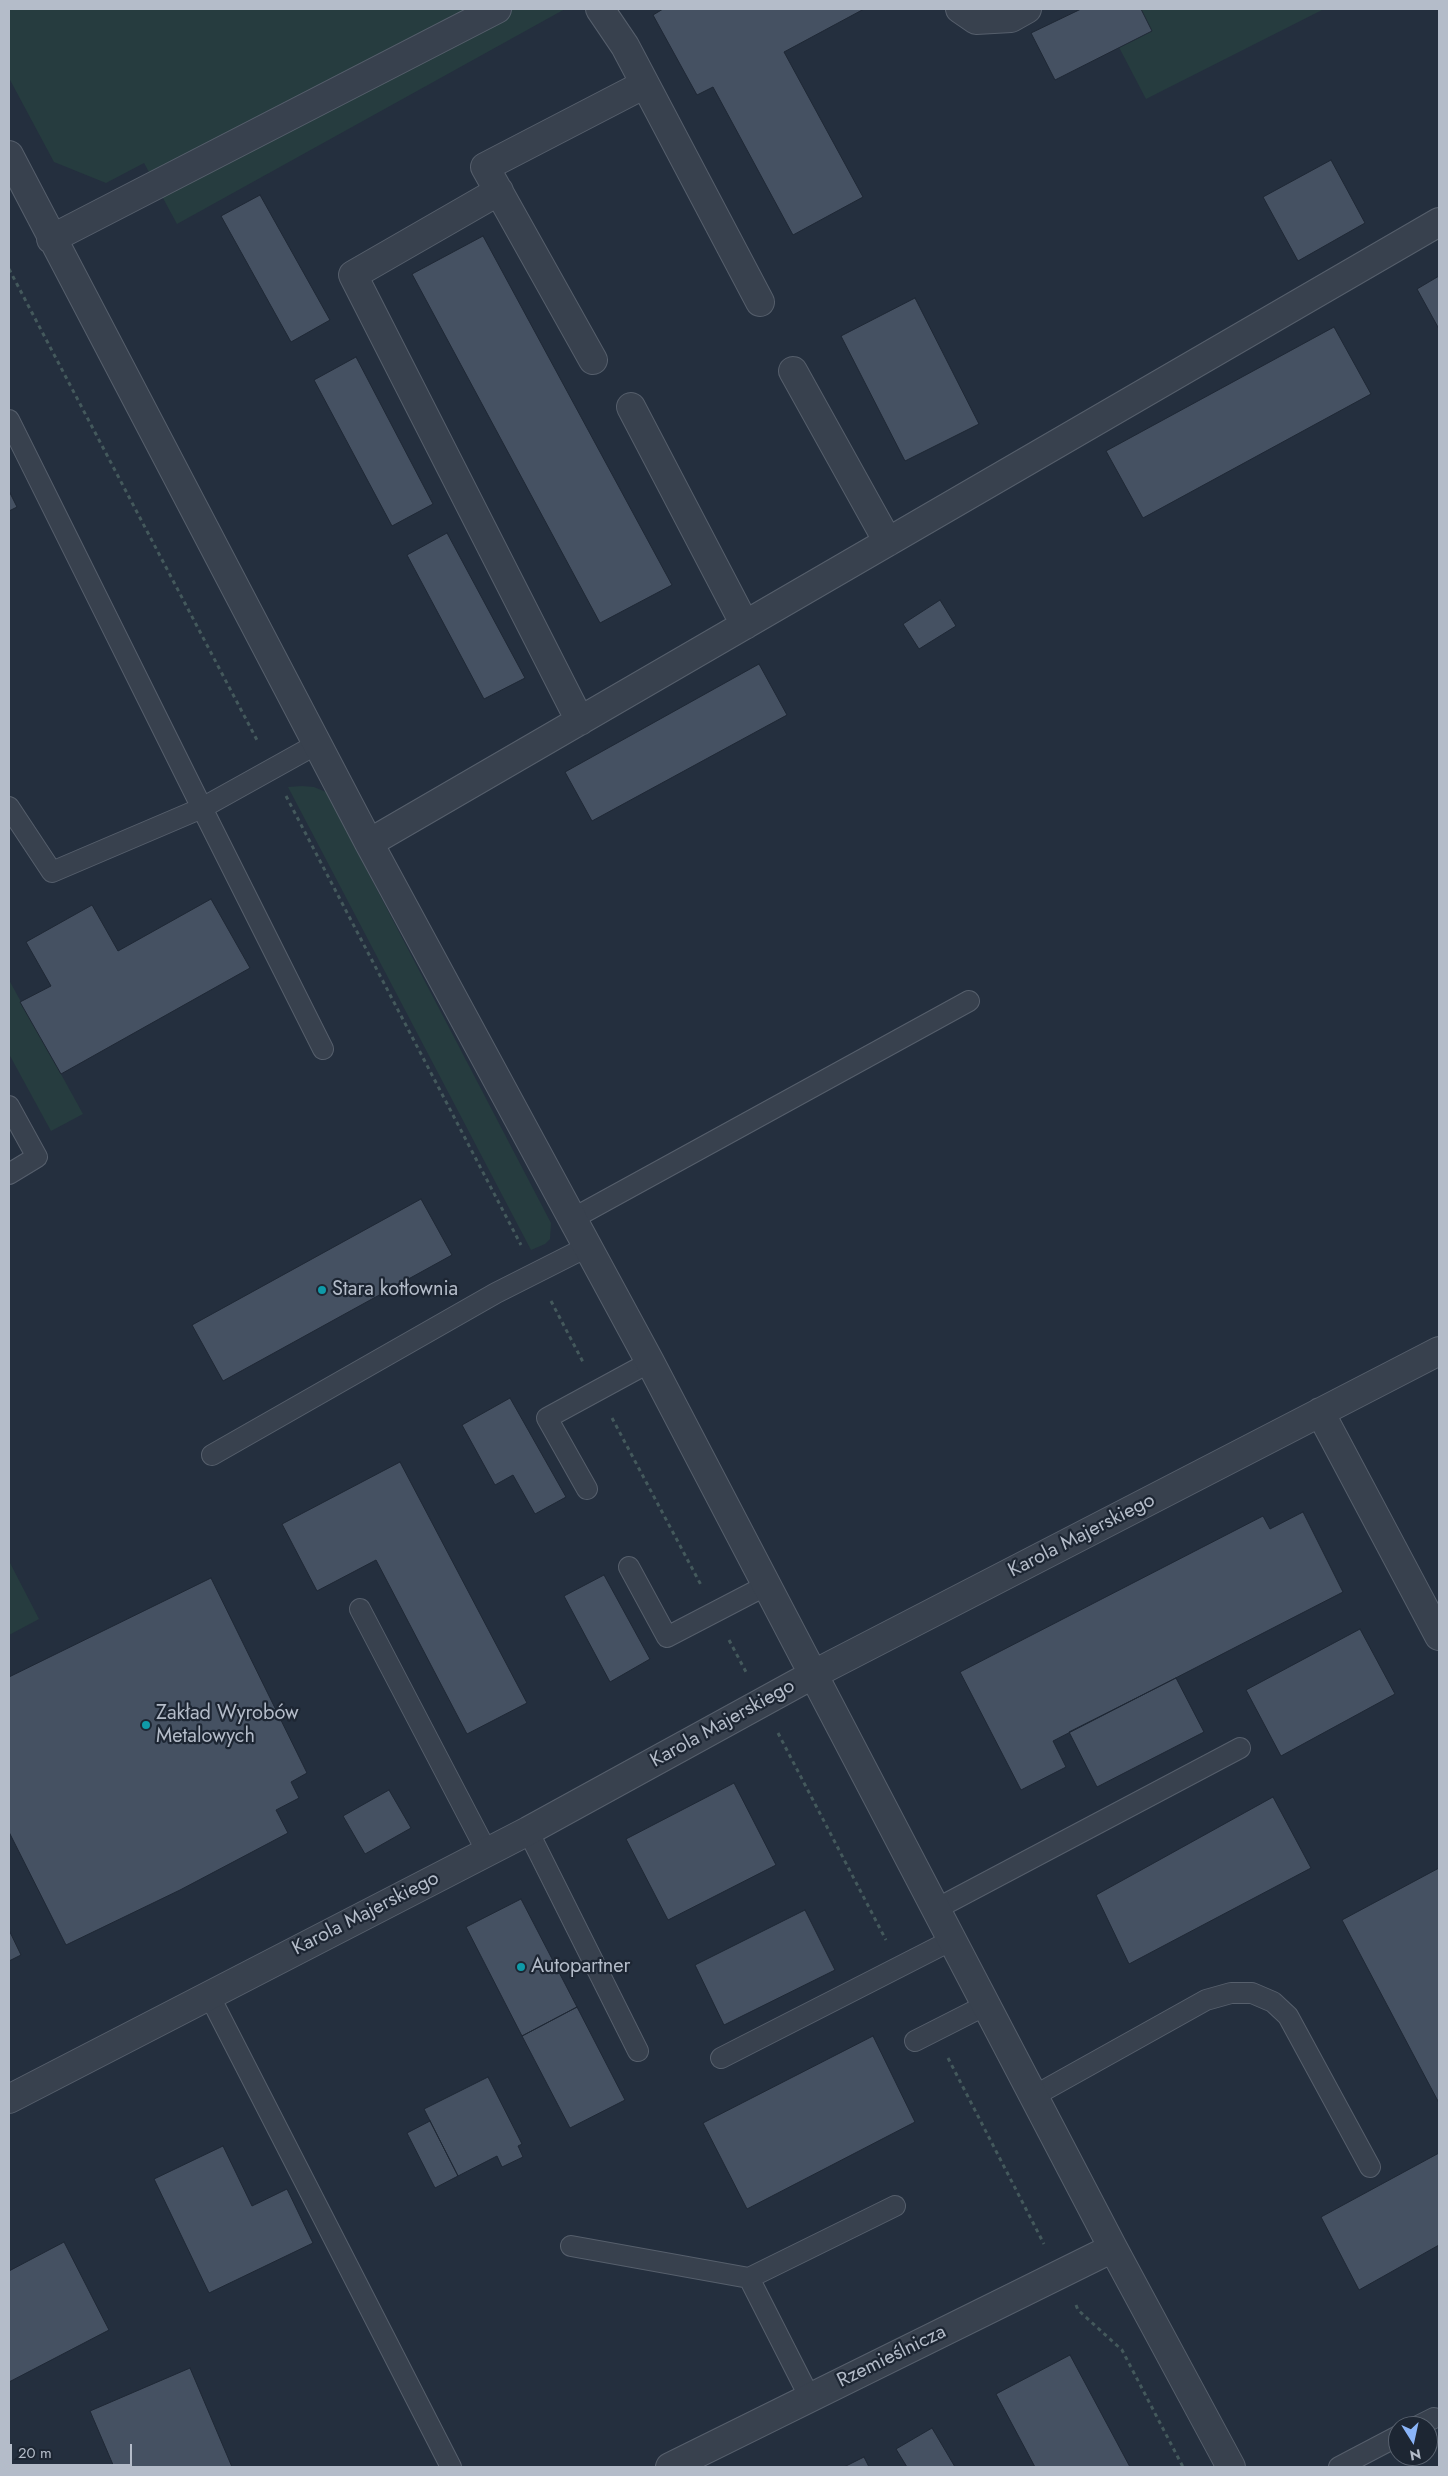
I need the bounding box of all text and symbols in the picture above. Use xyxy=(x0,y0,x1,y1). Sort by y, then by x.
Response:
place label: Stara kotłownia xyxy=(332,1278,458,1302)
marker: Stara kotłownia xyxy=(316,1284,328,1296)
street label: Karola Majerskiego xyxy=(1005,1489,1159,1583)
street label: Karola Majerskiego xyxy=(647,1674,799,1774)
place label: Zakład Wyrobów Metalowych xyxy=(156,1702,299,1749)
marker: Zakład Wyrobów Metalowych xyxy=(140,1719,152,1731)
street label: Karola Majerskiego xyxy=(289,1867,443,1961)
place label: Autopartner xyxy=(531,1955,630,1979)
marker: Autopartner xyxy=(515,1961,527,1973)
street label: Rzemieślnicza xyxy=(834,2320,950,2394)
north arrow xyxy=(1388,2416,1438,2466)
scale bar xyxy=(12,2434,135,2466)
text: 20 m xyxy=(18,2442,52,2464)
text: N xyxy=(1408,2444,1423,2466)

